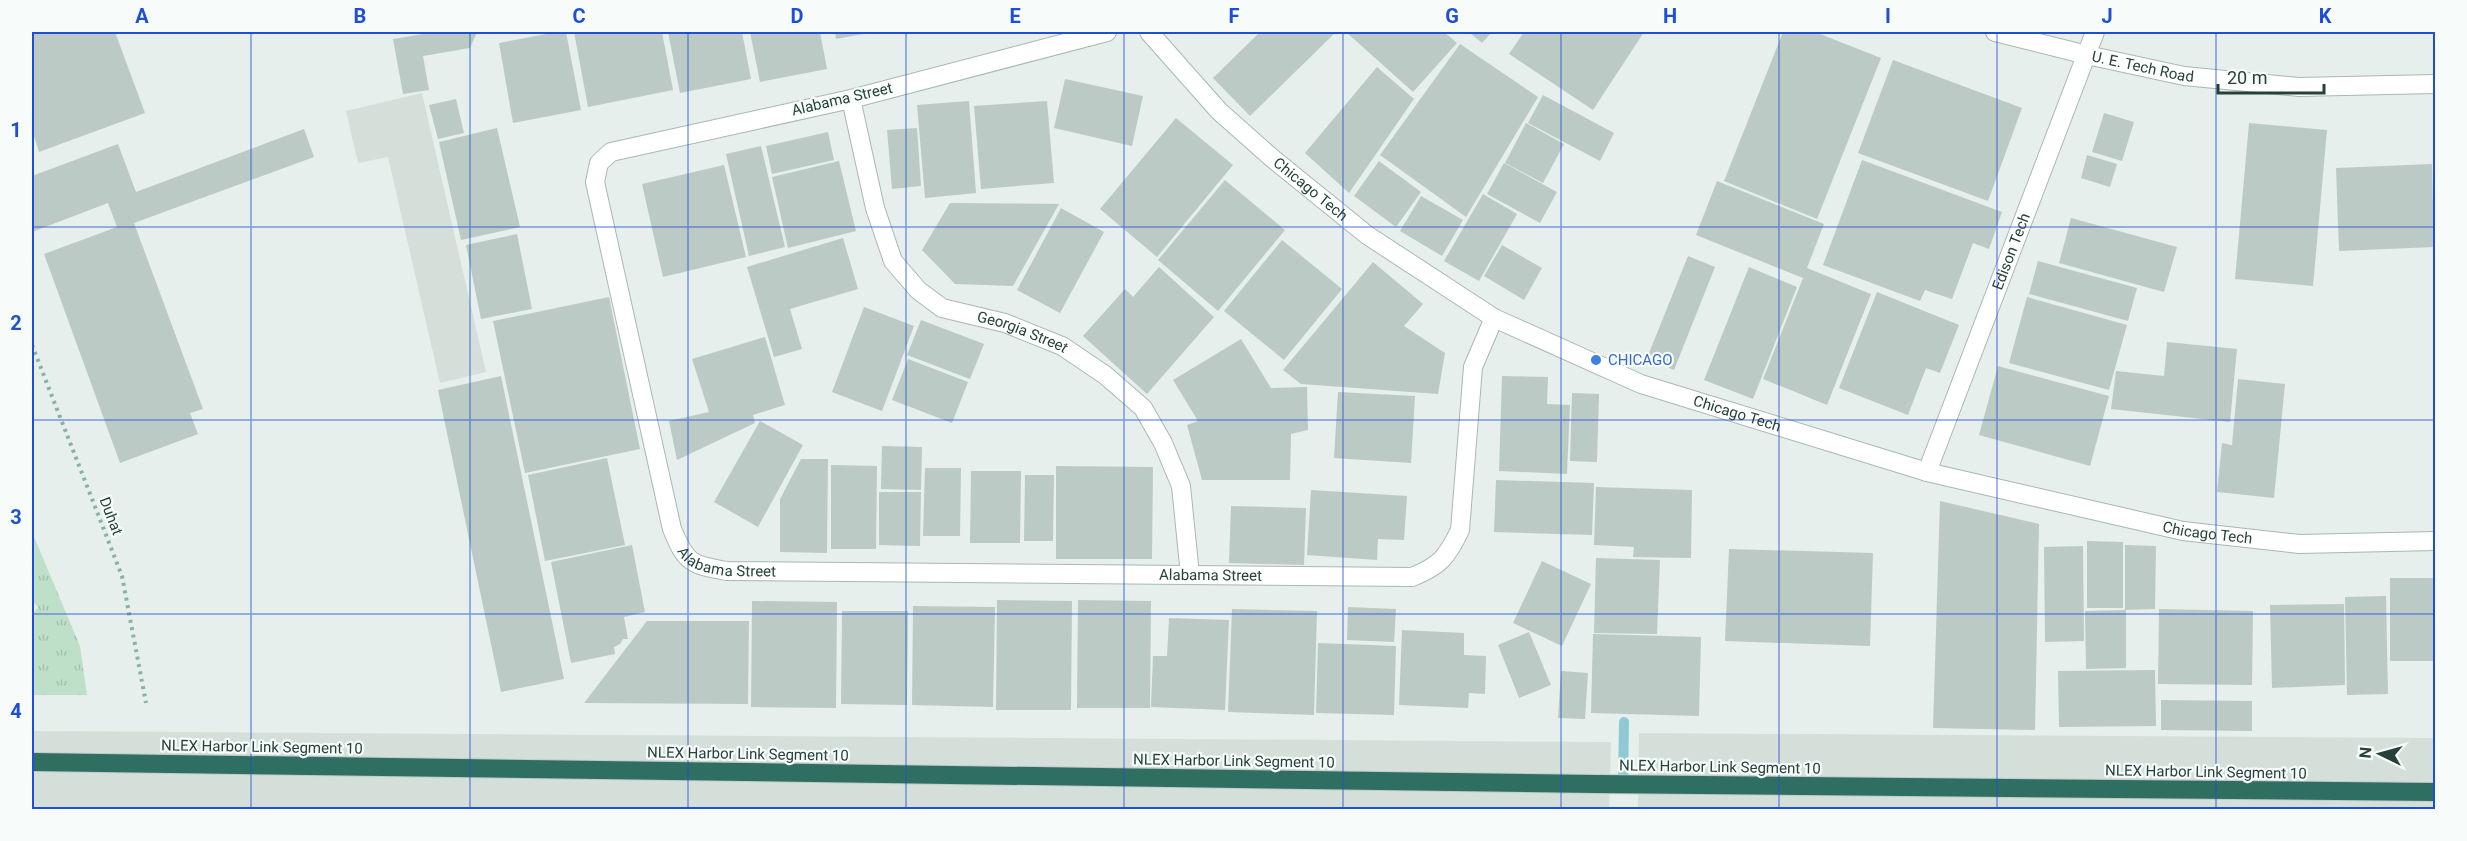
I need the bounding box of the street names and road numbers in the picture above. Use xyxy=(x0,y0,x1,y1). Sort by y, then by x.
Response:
street label: U. E. Tech Road xyxy=(2090,47,2195,86)
street label: Alabama Street xyxy=(790,79,894,119)
street label: Chicago Tech xyxy=(1270,154,1351,225)
street label: Edison Tech xyxy=(1988,211,2034,293)
street label: Georgia Street xyxy=(975,308,1072,357)
street label: Chicago Tech xyxy=(1691,392,1783,435)
street label: Duhat xyxy=(96,494,127,538)
street label: Chicago Tech xyxy=(2161,518,2253,548)
street label: Alabama Street xyxy=(673,543,776,580)
street label: Alabama Street xyxy=(1159,566,1262,585)
street label: NLEX Harbor Link Segment 10 xyxy=(161,736,363,758)
street label: NLEX Harbor Link Segment 10 xyxy=(647,743,849,765)
street label: NLEX Harbor Link Segment 10 xyxy=(1133,750,1335,772)
street label: NLEX Harbor Link Segment 10 xyxy=(1619,756,1821,778)
street label: NLEX Harbor Link Segment 10 xyxy=(2105,761,2307,783)

